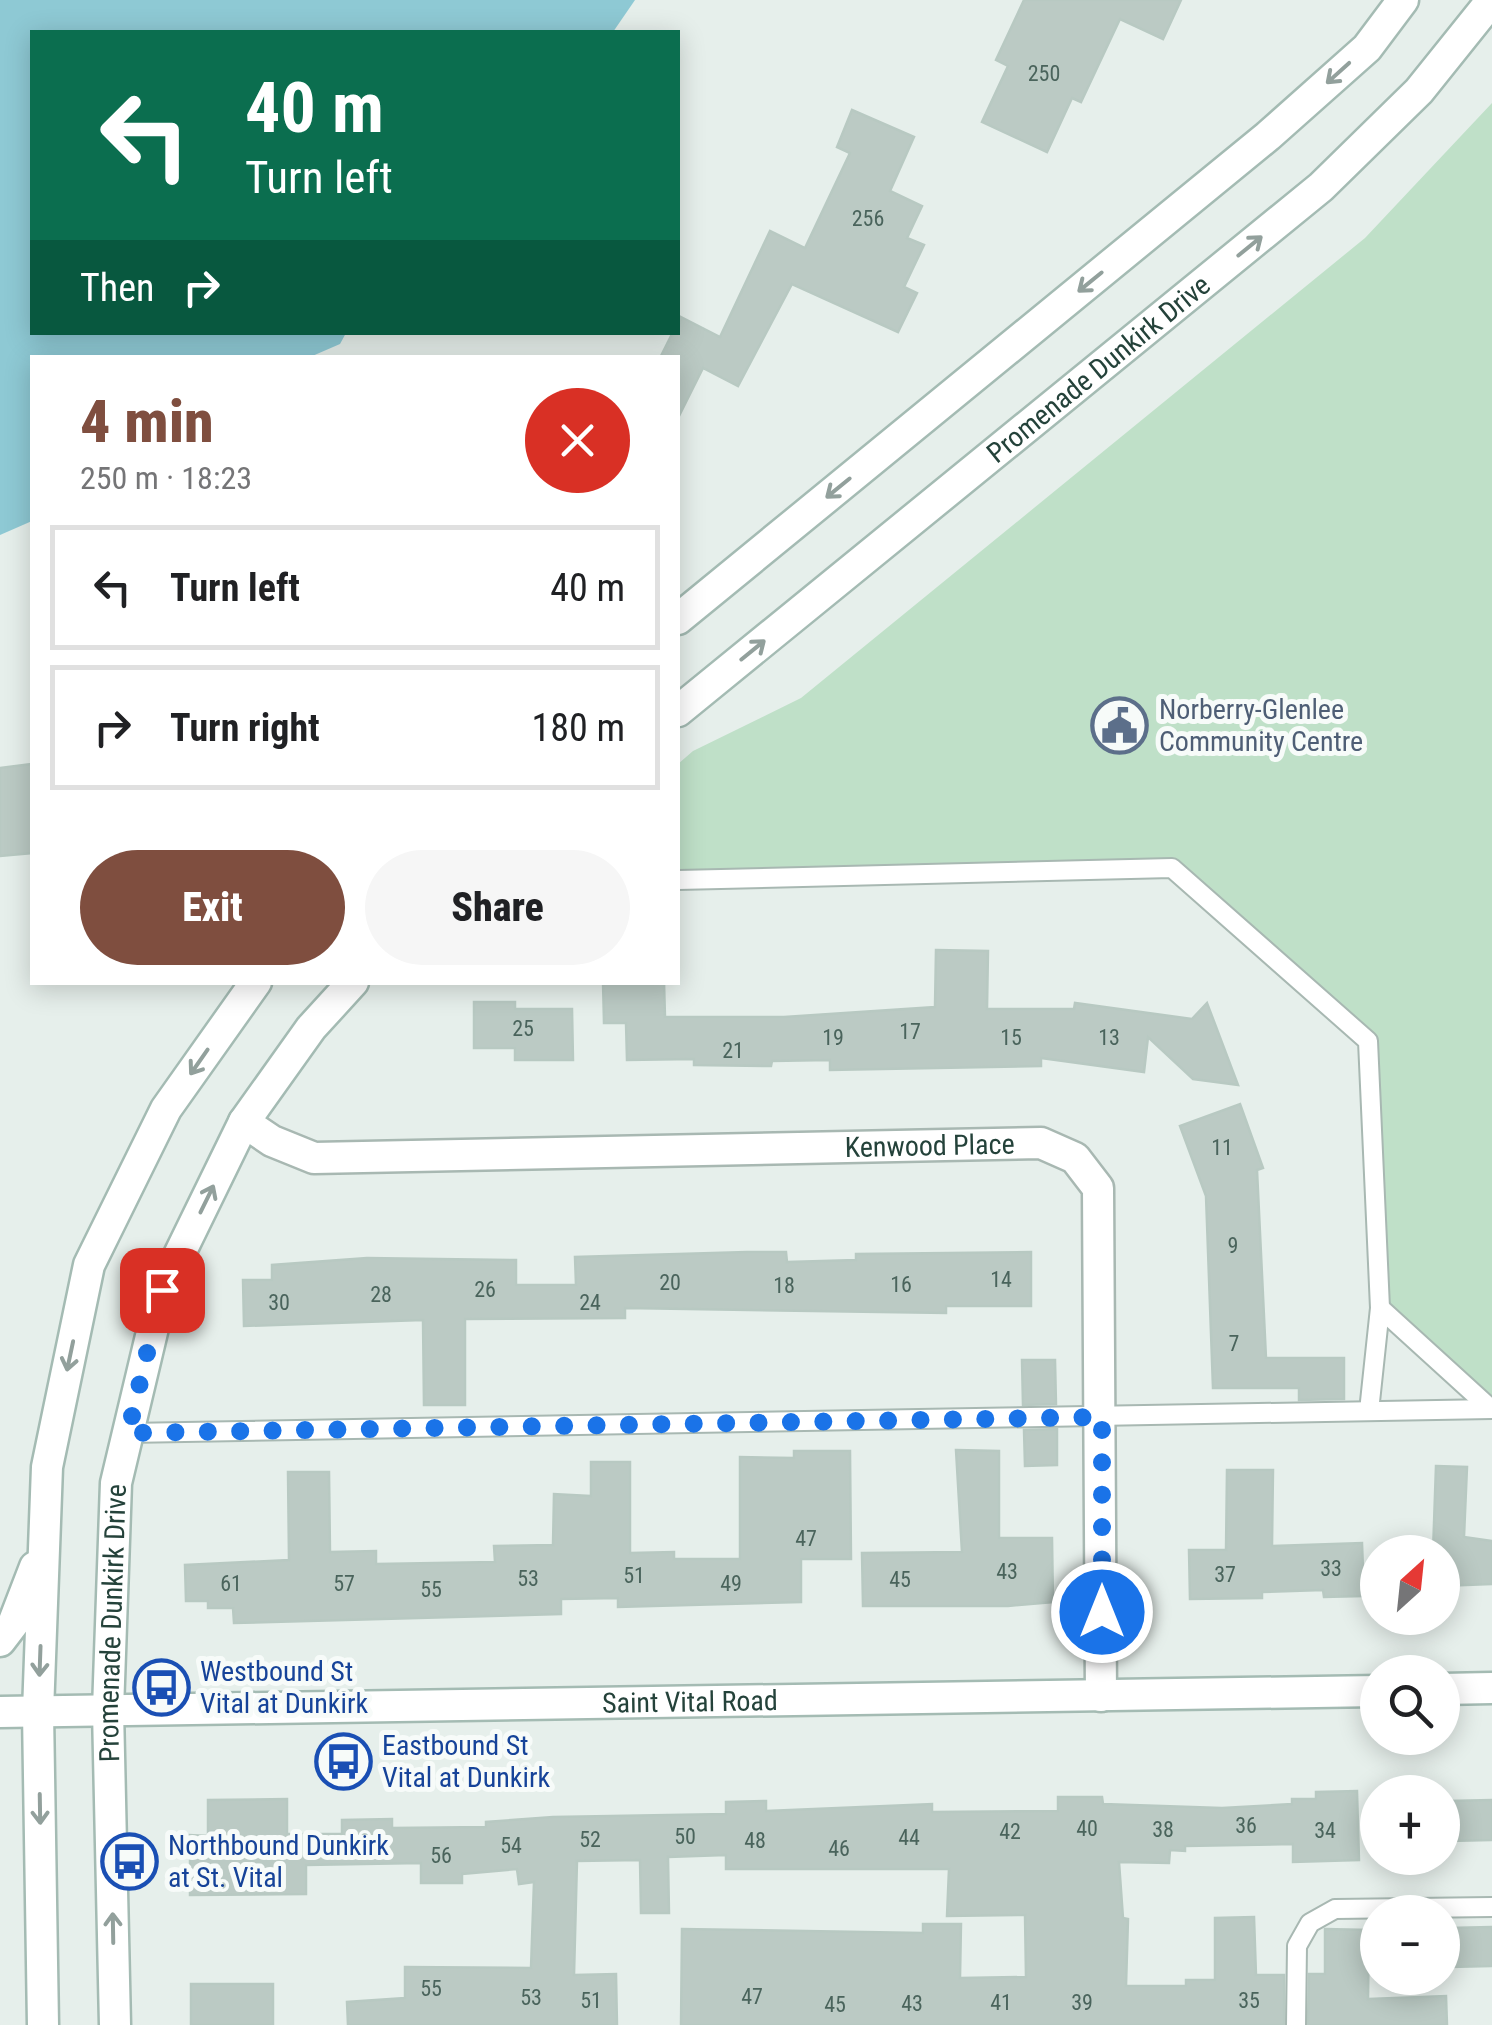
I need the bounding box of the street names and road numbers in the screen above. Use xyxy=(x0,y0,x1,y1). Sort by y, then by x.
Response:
street label: Promenade Dunkirk Drive xyxy=(980,268,1216,469)
street label: Kenwood Place xyxy=(845,1127,1015,1164)
street label: Promenade Dunkirk Drive xyxy=(91,1484,132,1763)
street label: Saint Vital Road xyxy=(602,1684,778,1719)

